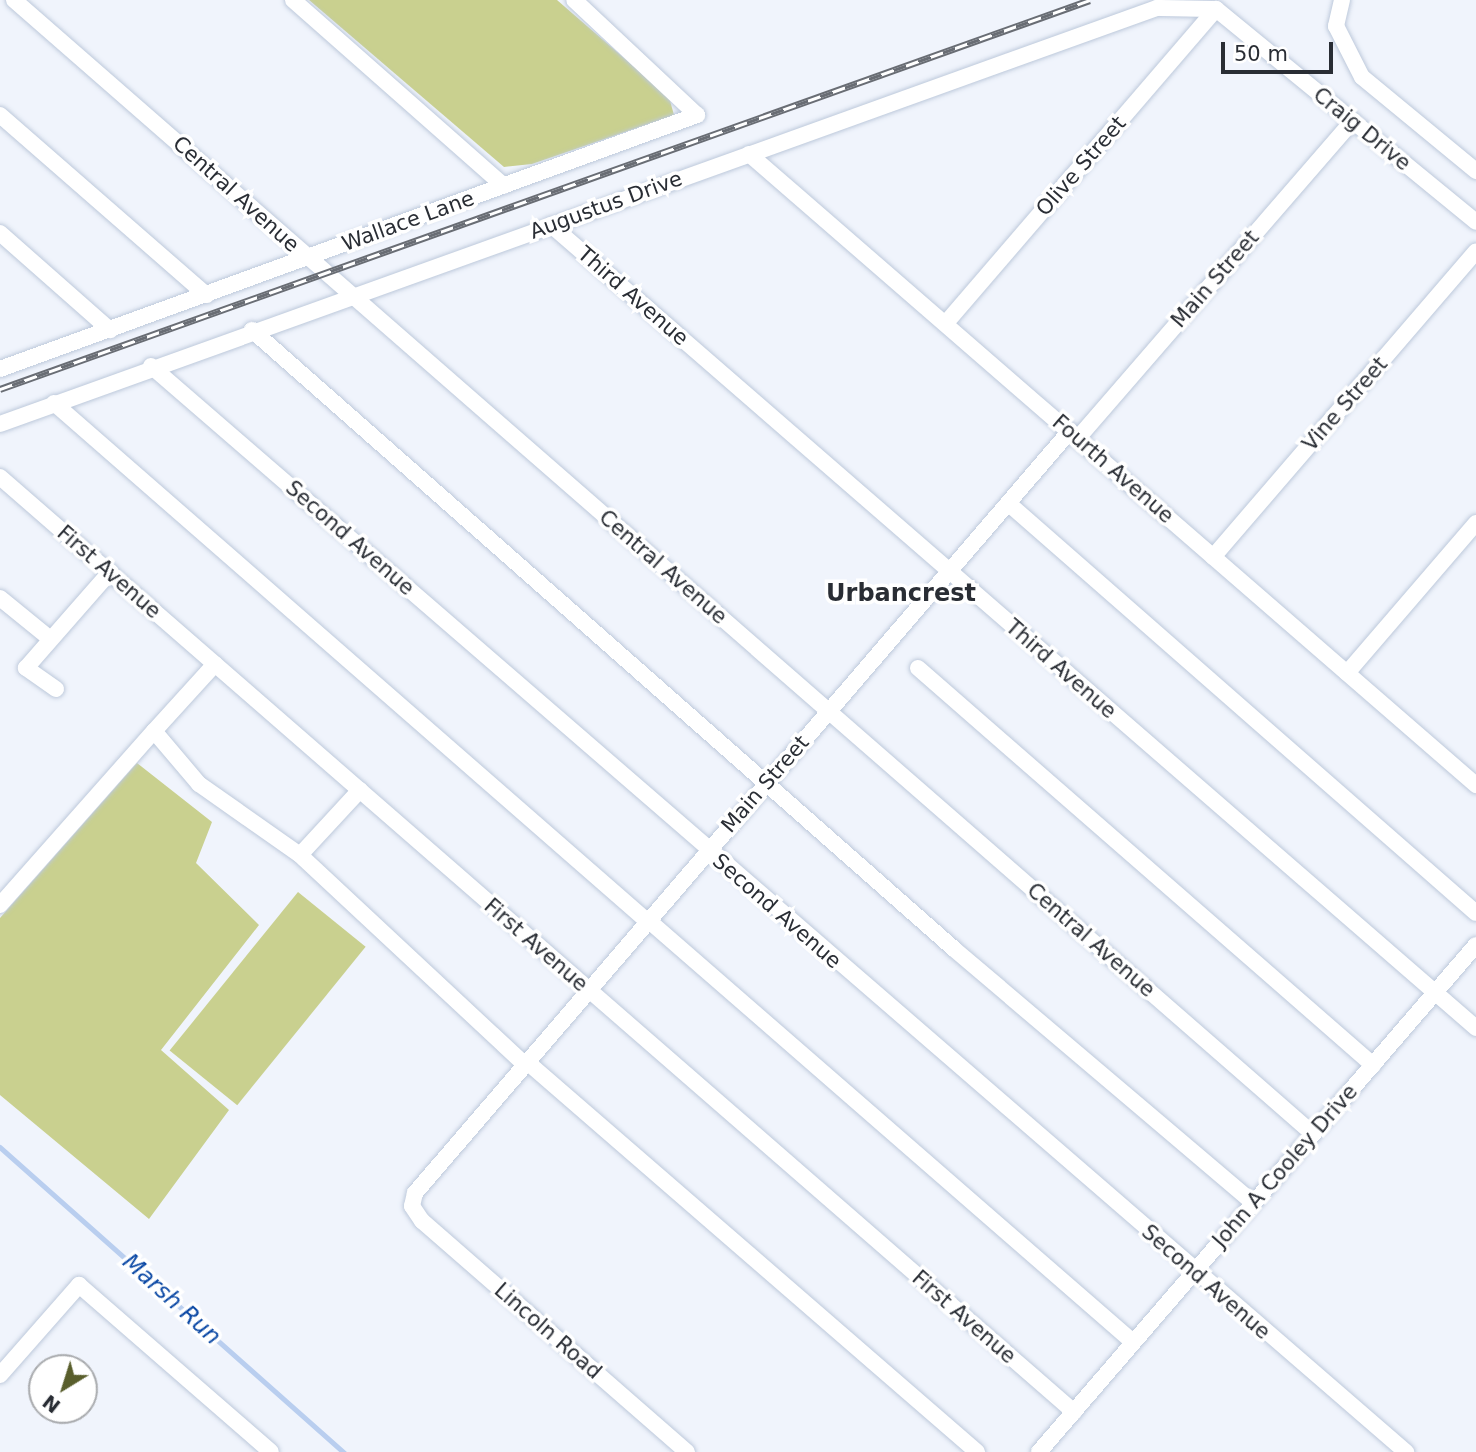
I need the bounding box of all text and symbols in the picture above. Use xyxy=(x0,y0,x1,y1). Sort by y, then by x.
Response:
scale bar xyxy=(1224,28,1336,72)
text: 50 m xyxy=(1234,42,1288,66)
street label: Craig Drive xyxy=(1308,82,1416,176)
street label: Olive Street xyxy=(1031,111,1131,221)
street label: Central Avenue xyxy=(168,131,304,257)
street label: Augustus Drive xyxy=(526,166,686,244)
street label: Wallace Lane xyxy=(338,185,478,257)
street label: Main Street xyxy=(1166,225,1264,333)
street label: Third Avenue xyxy=(573,241,693,351)
street label: Vine Street xyxy=(1297,352,1393,456)
street label: Fourth Avenue xyxy=(1047,410,1179,528)
street label: Second Avenue xyxy=(281,475,419,601)
street label: Central Avenue xyxy=(594,505,732,629)
street label: First Avenue xyxy=(52,520,166,624)
district label: Urbancrest xyxy=(826,580,976,608)
street label: Third Avenue xyxy=(1001,614,1121,724)
street label: Main Street xyxy=(716,730,814,838)
street label: Second Avenue xyxy=(708,848,846,974)
street label: Central Avenue xyxy=(1022,878,1160,1002)
street label: First Avenue xyxy=(479,893,593,997)
street label: John A Cooley Drive xyxy=(1207,1079,1363,1253)
street label: Second Avenue xyxy=(1137,1219,1275,1345)
water label: Marsh Run xyxy=(117,1248,227,1350)
street label: First Avenue xyxy=(907,1265,1021,1369)
street label: Lincoln Road xyxy=(489,1278,607,1384)
north arrow xyxy=(28,1354,98,1424)
text: N xyxy=(38,1390,64,1418)

